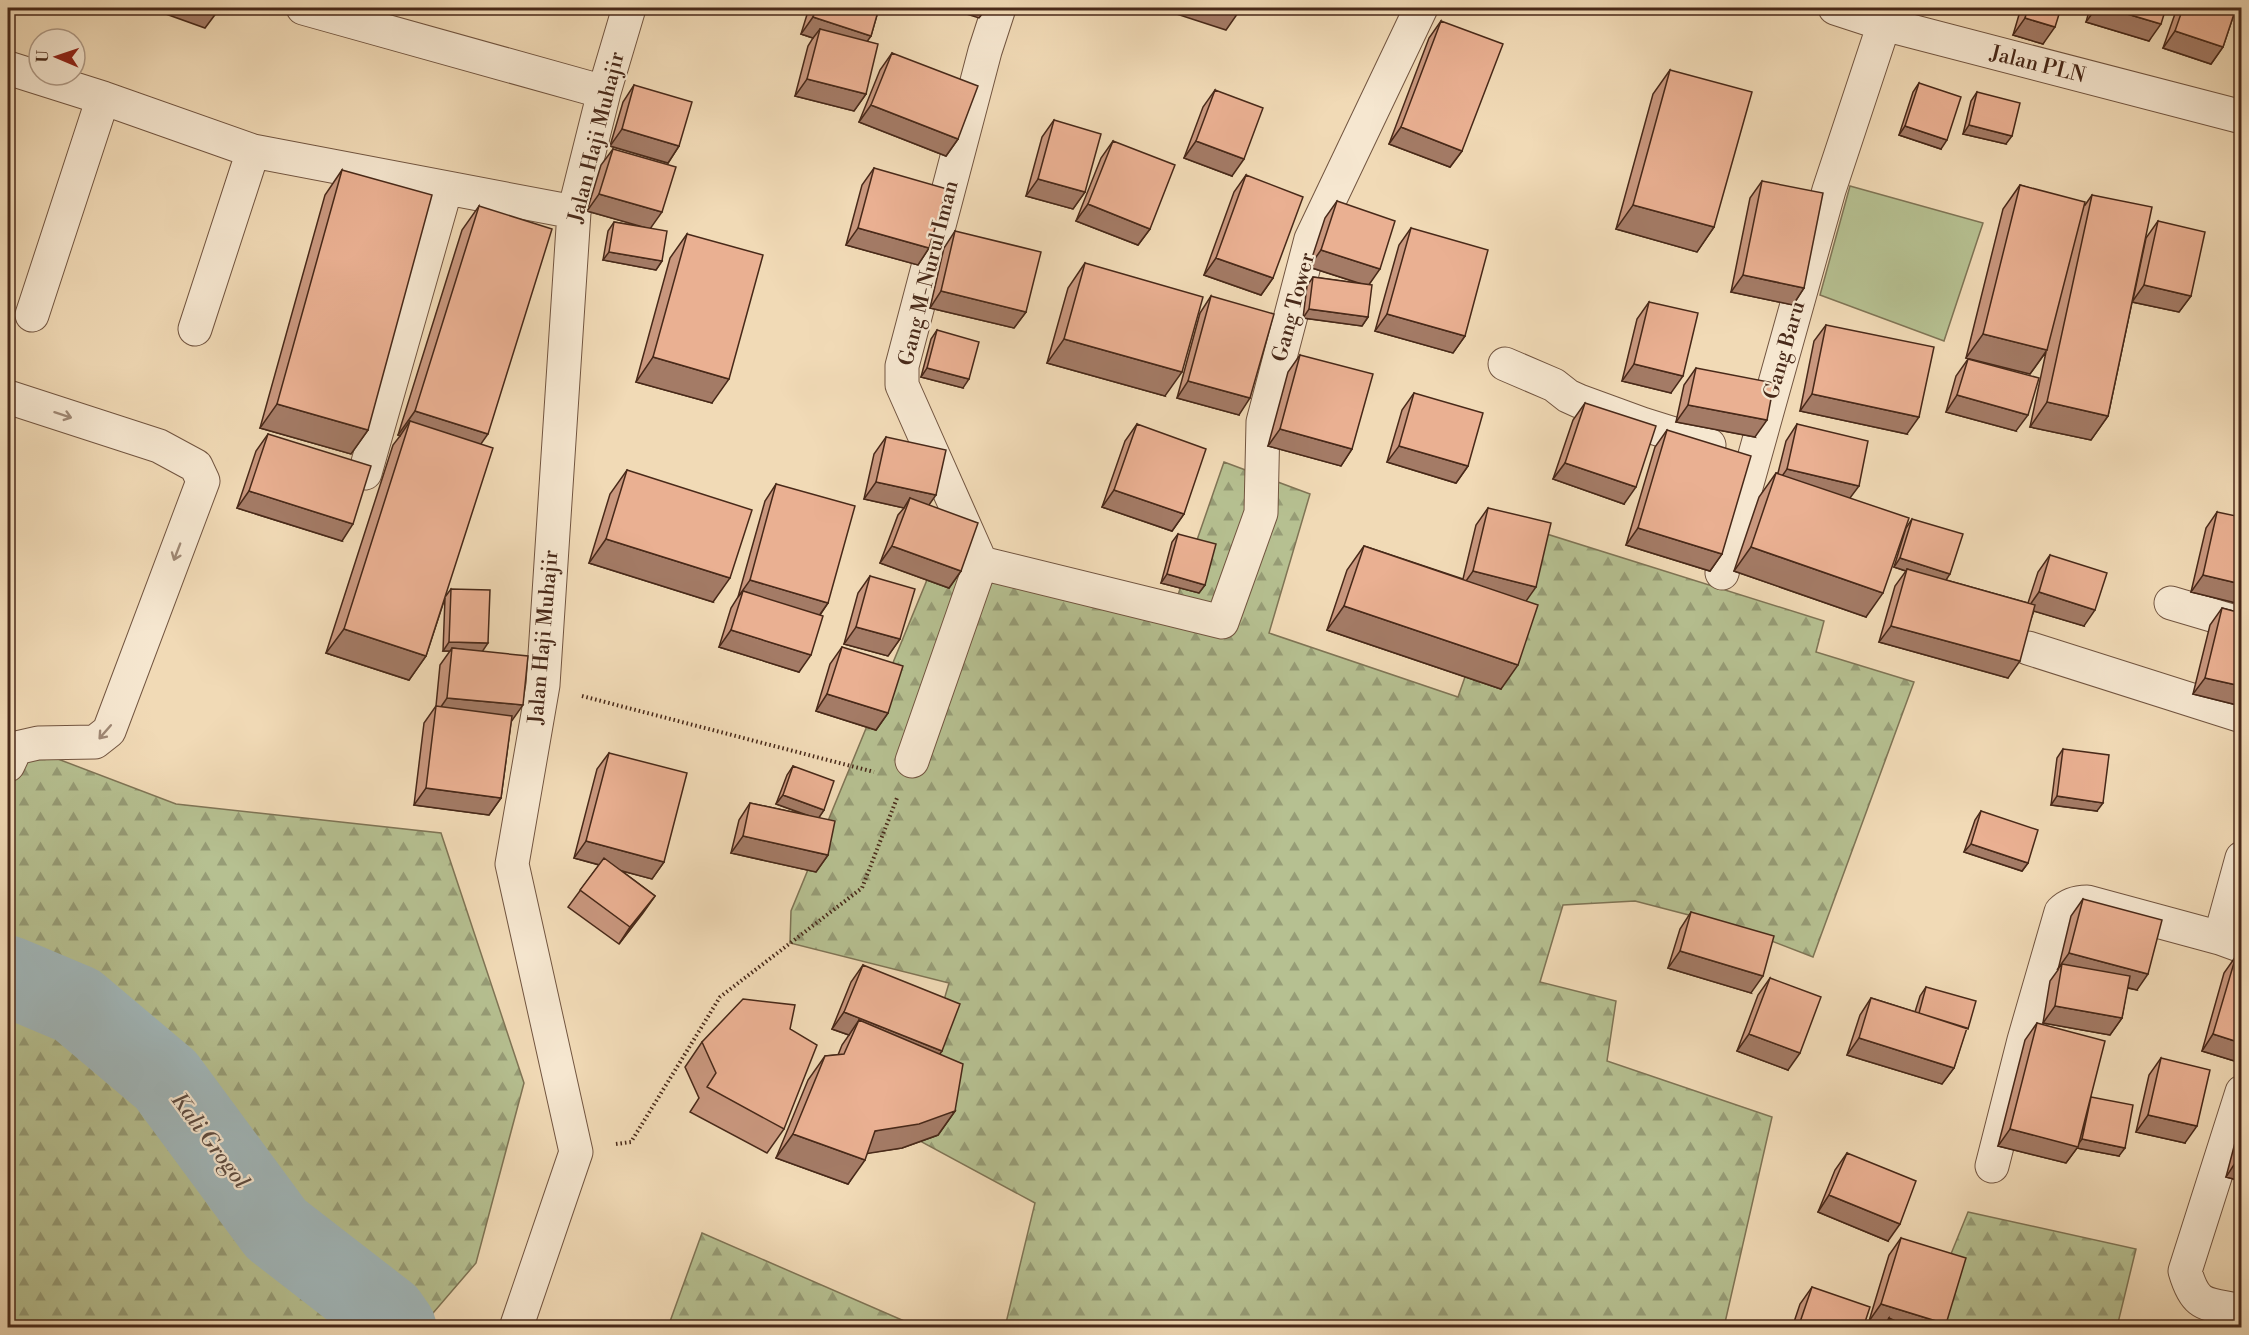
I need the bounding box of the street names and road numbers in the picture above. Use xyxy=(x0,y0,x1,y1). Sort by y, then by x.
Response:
street label: Jalan PLN xyxy=(1987,40,2088,89)
street label: Jalan Haji Muhajir xyxy=(563,49,631,226)
street label: Gang M-Nurul Iman xyxy=(893,178,965,368)
street label: Gang Tower xyxy=(1267,250,1321,365)
street label: Gang Baru xyxy=(1759,298,1811,402)
street label: Jalan Haji Muhajir xyxy=(523,549,565,726)

